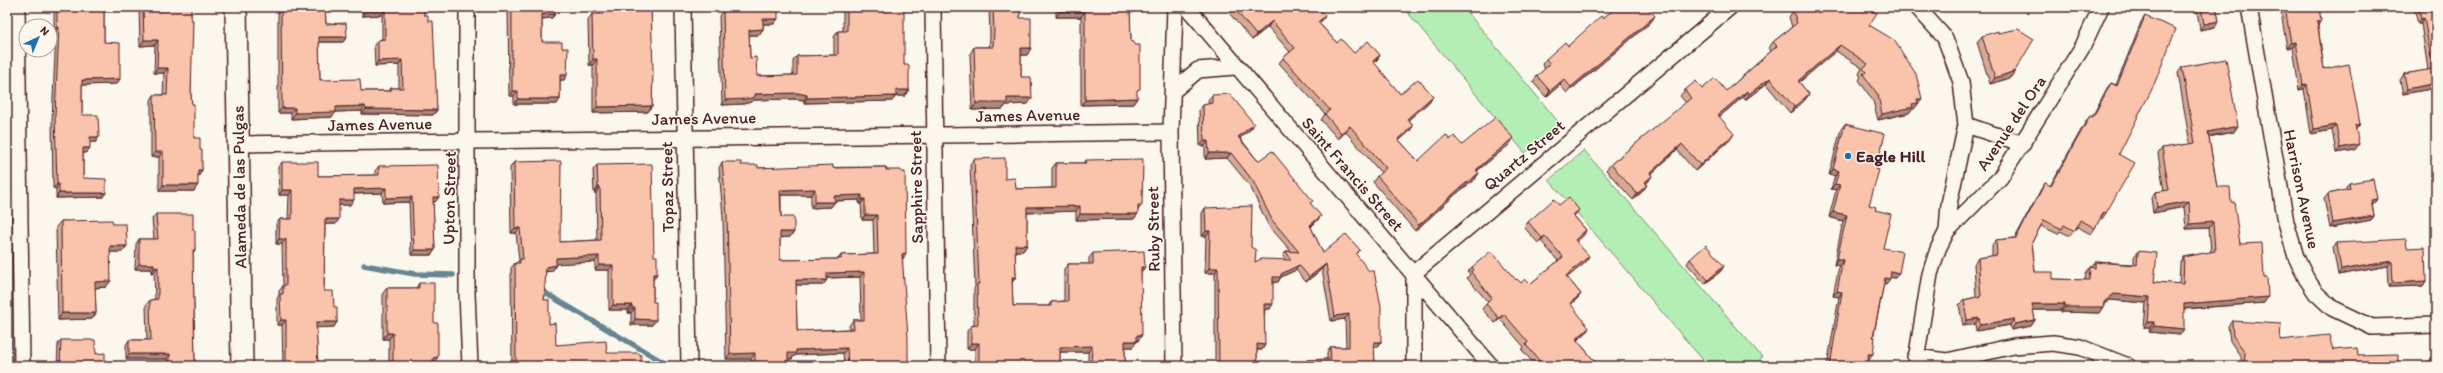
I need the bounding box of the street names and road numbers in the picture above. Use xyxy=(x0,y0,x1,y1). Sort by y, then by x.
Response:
street label: Avenue del Ora xyxy=(1972,72,2050,174)
street label: James Avenue xyxy=(976,104,1080,126)
street label: Alameda de las Pulgas xyxy=(228,105,250,269)
street label: James Avenue xyxy=(652,107,756,129)
street label: James Avenue xyxy=(328,113,432,135)
street label: Saint Francis Street xyxy=(1298,113,1408,235)
street label: Quartz Street xyxy=(1479,115,1569,195)
street label: Harrison Avenue xyxy=(2280,127,2324,251)
street label: Sapphire Street xyxy=(905,130,927,244)
street label: Topaz Street xyxy=(656,141,678,233)
street label: Upton Street xyxy=(438,151,460,245)
street label: Ruby Street xyxy=(1142,185,1164,272)

